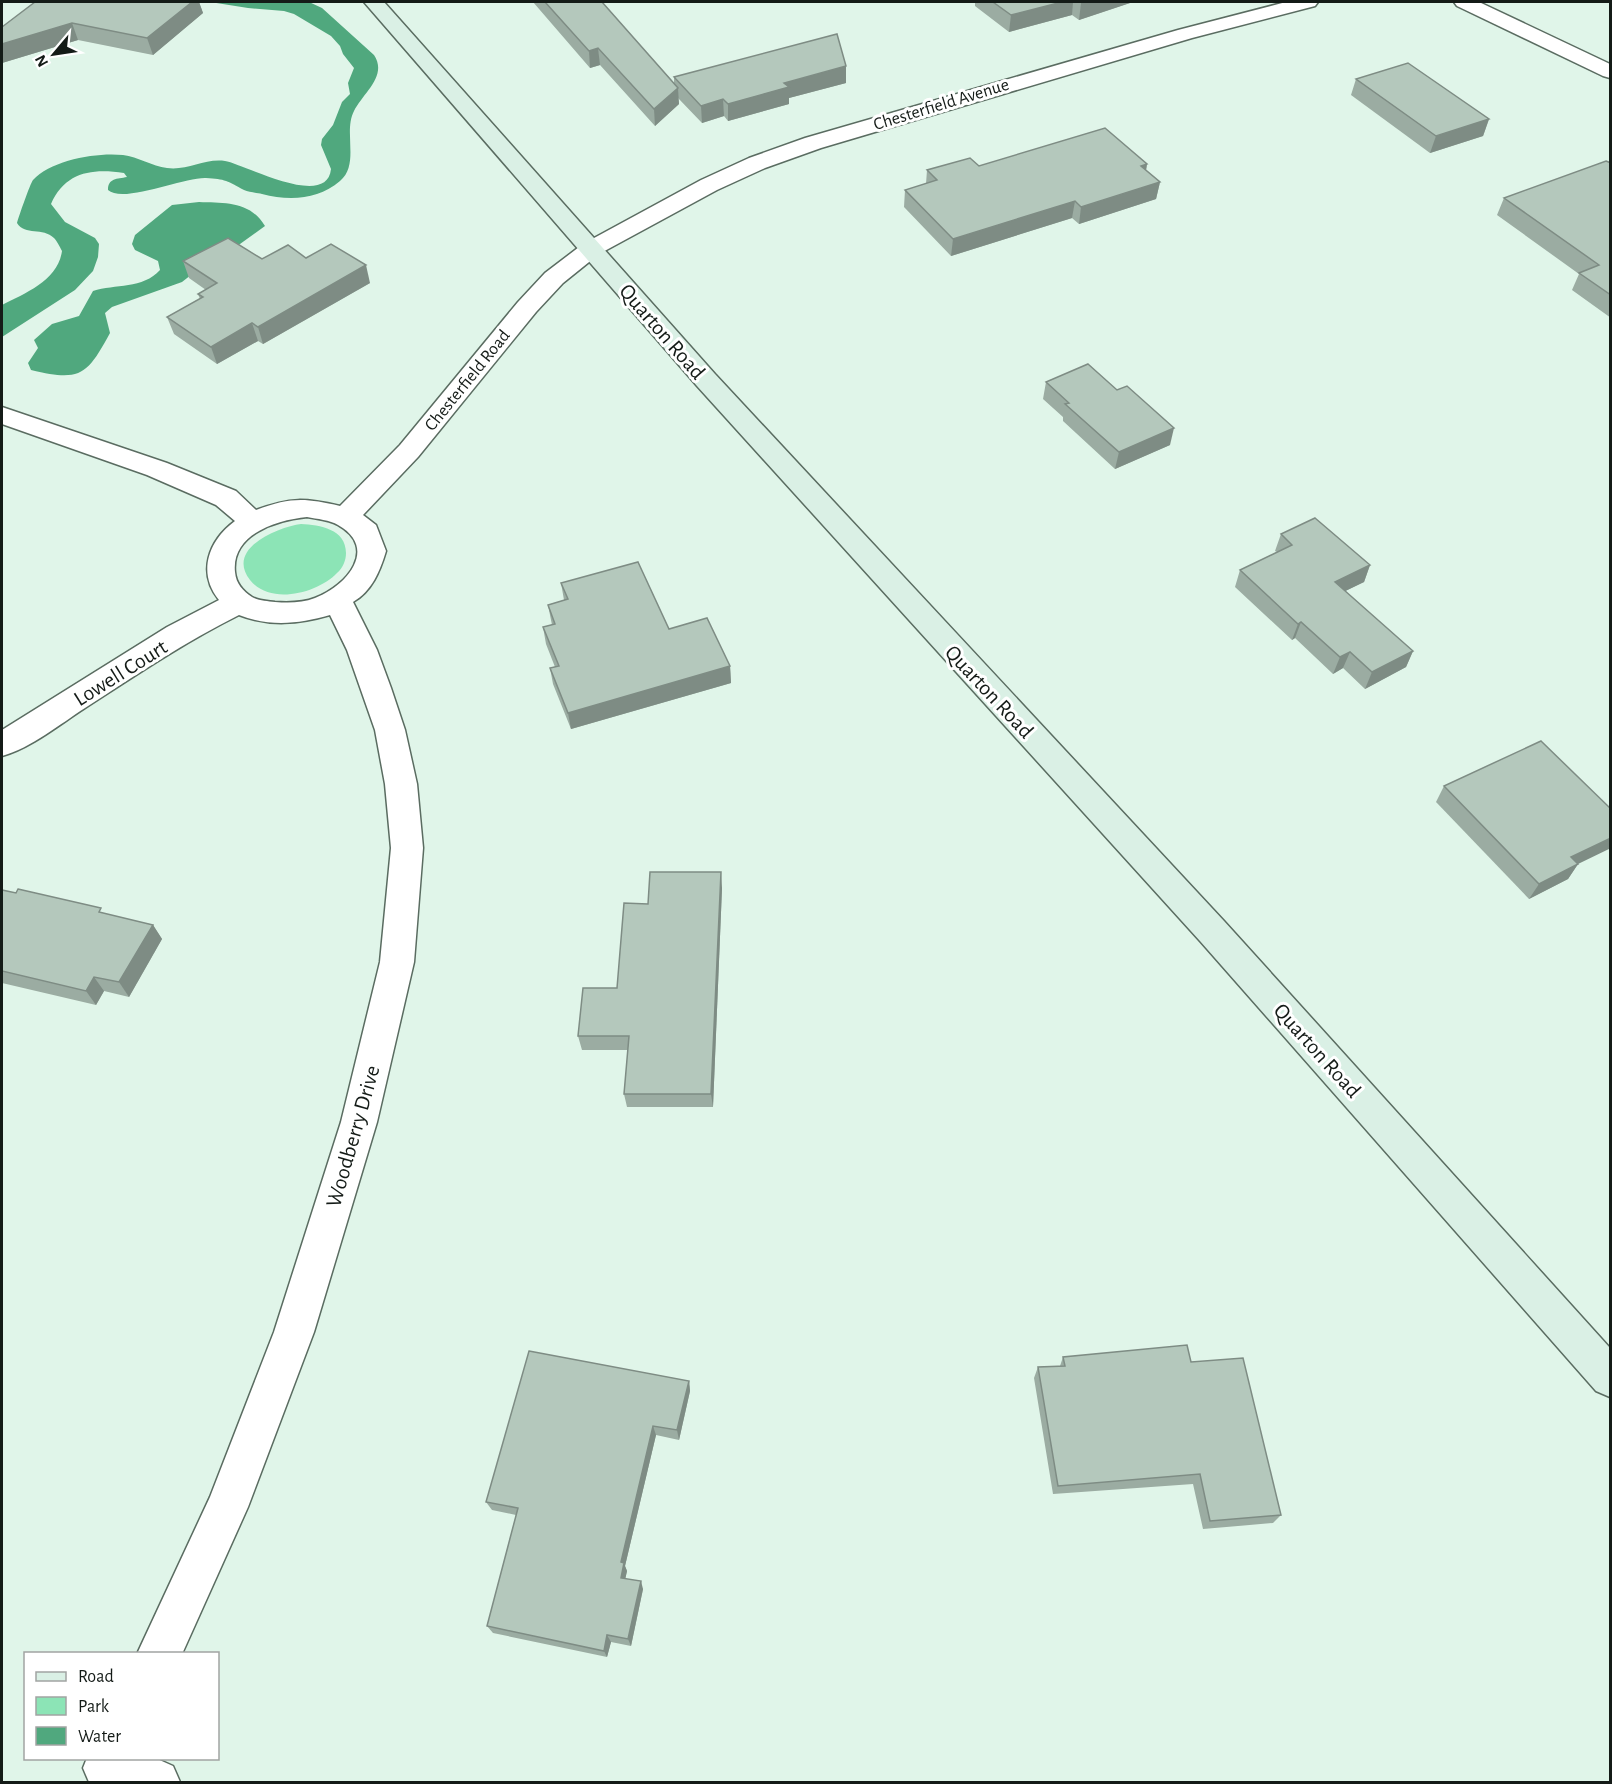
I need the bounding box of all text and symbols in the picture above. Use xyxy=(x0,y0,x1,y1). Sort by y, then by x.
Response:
north arrow xyxy=(24,24,84,84)
text: N xyxy=(32,52,51,70)
street label: Chesterfield Avenue xyxy=(871,76,1011,134)
street label: Quarton Road xyxy=(615,280,709,384)
street label: Chesterfield Road xyxy=(422,327,514,435)
street label: Lowell Court xyxy=(70,636,171,710)
street label: Quarton Road xyxy=(941,641,1038,742)
street label: Quarton Road xyxy=(1269,999,1365,1102)
street label: Woodberry Drive xyxy=(322,1063,384,1210)
legend xyxy=(24,1652,219,1760)
text: Road xyxy=(78,1668,114,1686)
text: Park xyxy=(78,1698,110,1716)
text: Water xyxy=(78,1728,121,1746)

